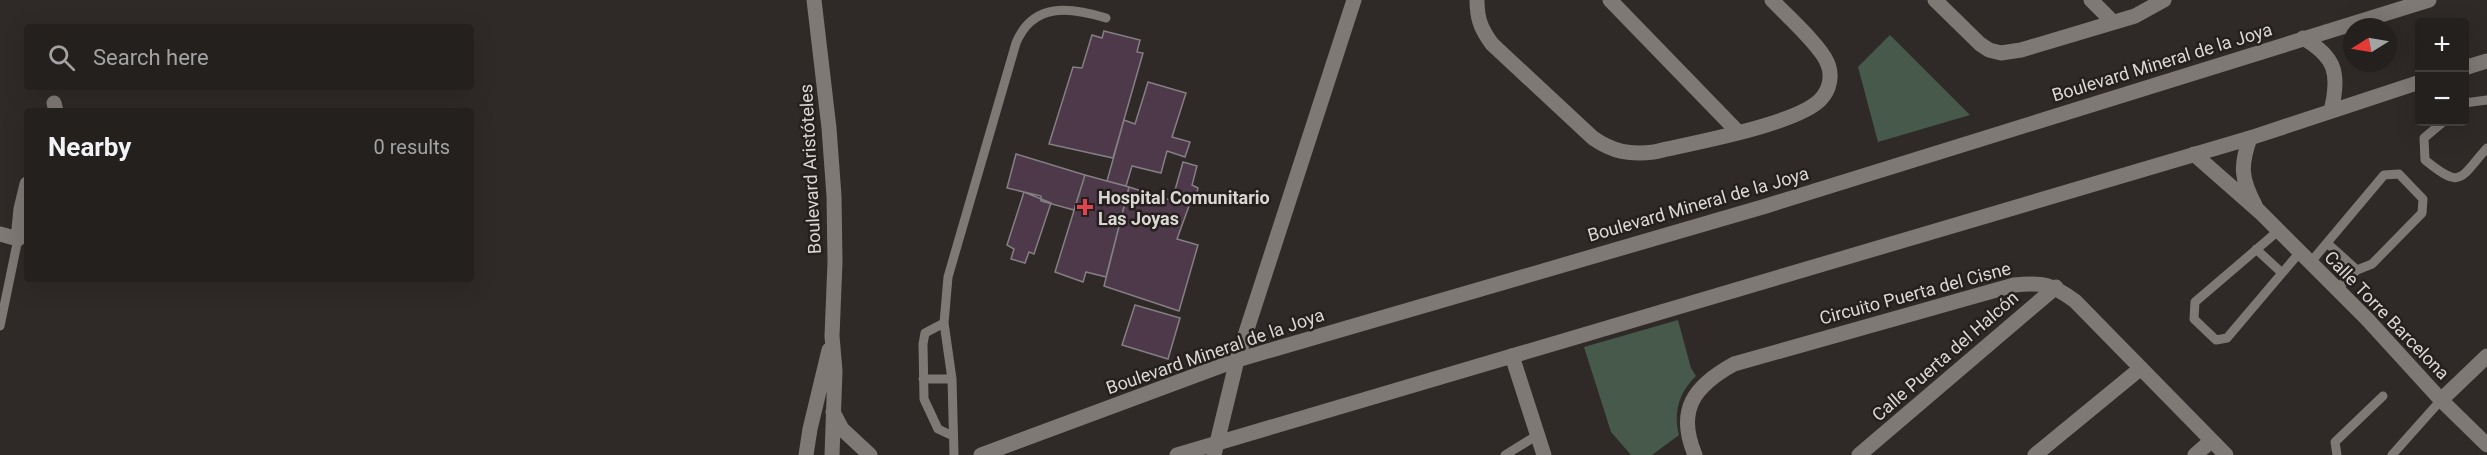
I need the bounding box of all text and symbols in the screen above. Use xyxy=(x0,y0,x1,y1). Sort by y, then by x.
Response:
street label: Boulevard Mineral de la Joya xyxy=(2049,18,2275,106)
north arrow xyxy=(2343,18,2397,72)
map controls xyxy=(2415,18,2469,126)
button: + xyxy=(2415,18,2469,72)
search box xyxy=(24,24,474,90)
icon: search xyxy=(45,41,78,74)
text: Search here xyxy=(93,45,209,70)
button: − xyxy=(2415,72,2469,126)
street label: Boulevard Aristóteles xyxy=(795,83,825,255)
text: Nearby xyxy=(48,132,131,162)
text: 0 results xyxy=(374,135,450,159)
street label: Boulevard Mineral de la Joya xyxy=(1585,162,1811,246)
place label: Hospital Comunitario Las Joyas xyxy=(1098,187,1270,229)
marker: Hospital Comunitario Las Joyas xyxy=(1076,198,1094,216)
street label: Calle Torre Barcelona xyxy=(2320,246,2454,384)
street label: Circuito Puerta del Cisne xyxy=(1817,257,2013,329)
street label: Calle Puerta del Halcón xyxy=(1868,287,2022,425)
street label: Boulevard Mineral de la Joya xyxy=(1103,304,1327,398)

